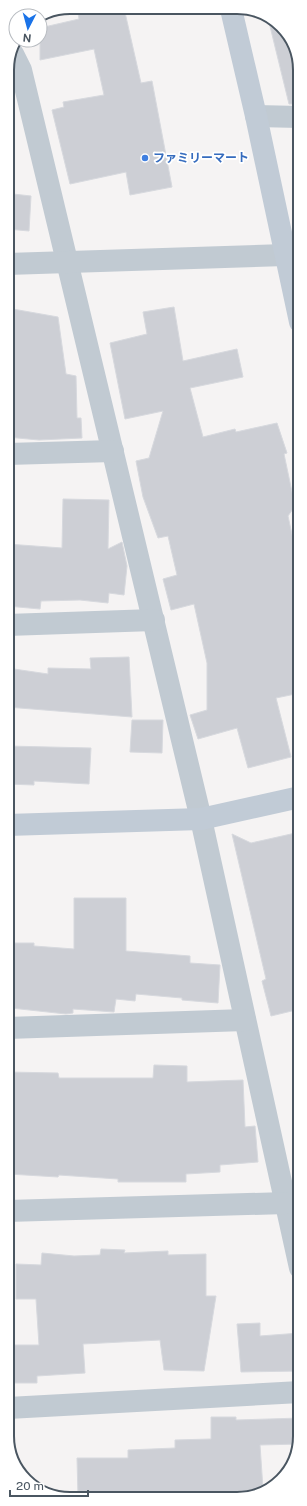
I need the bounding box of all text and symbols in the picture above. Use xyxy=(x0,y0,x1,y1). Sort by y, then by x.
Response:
north arrow xyxy=(8,8,48,48)
text: N xyxy=(22,32,32,44)
place label: ファミリーマート xyxy=(153,151,249,165)
marker: ファミリーマート xyxy=(140,153,150,163)
scale bar xyxy=(10,1472,88,1498)
text: 20 m xyxy=(16,1479,44,1493)

